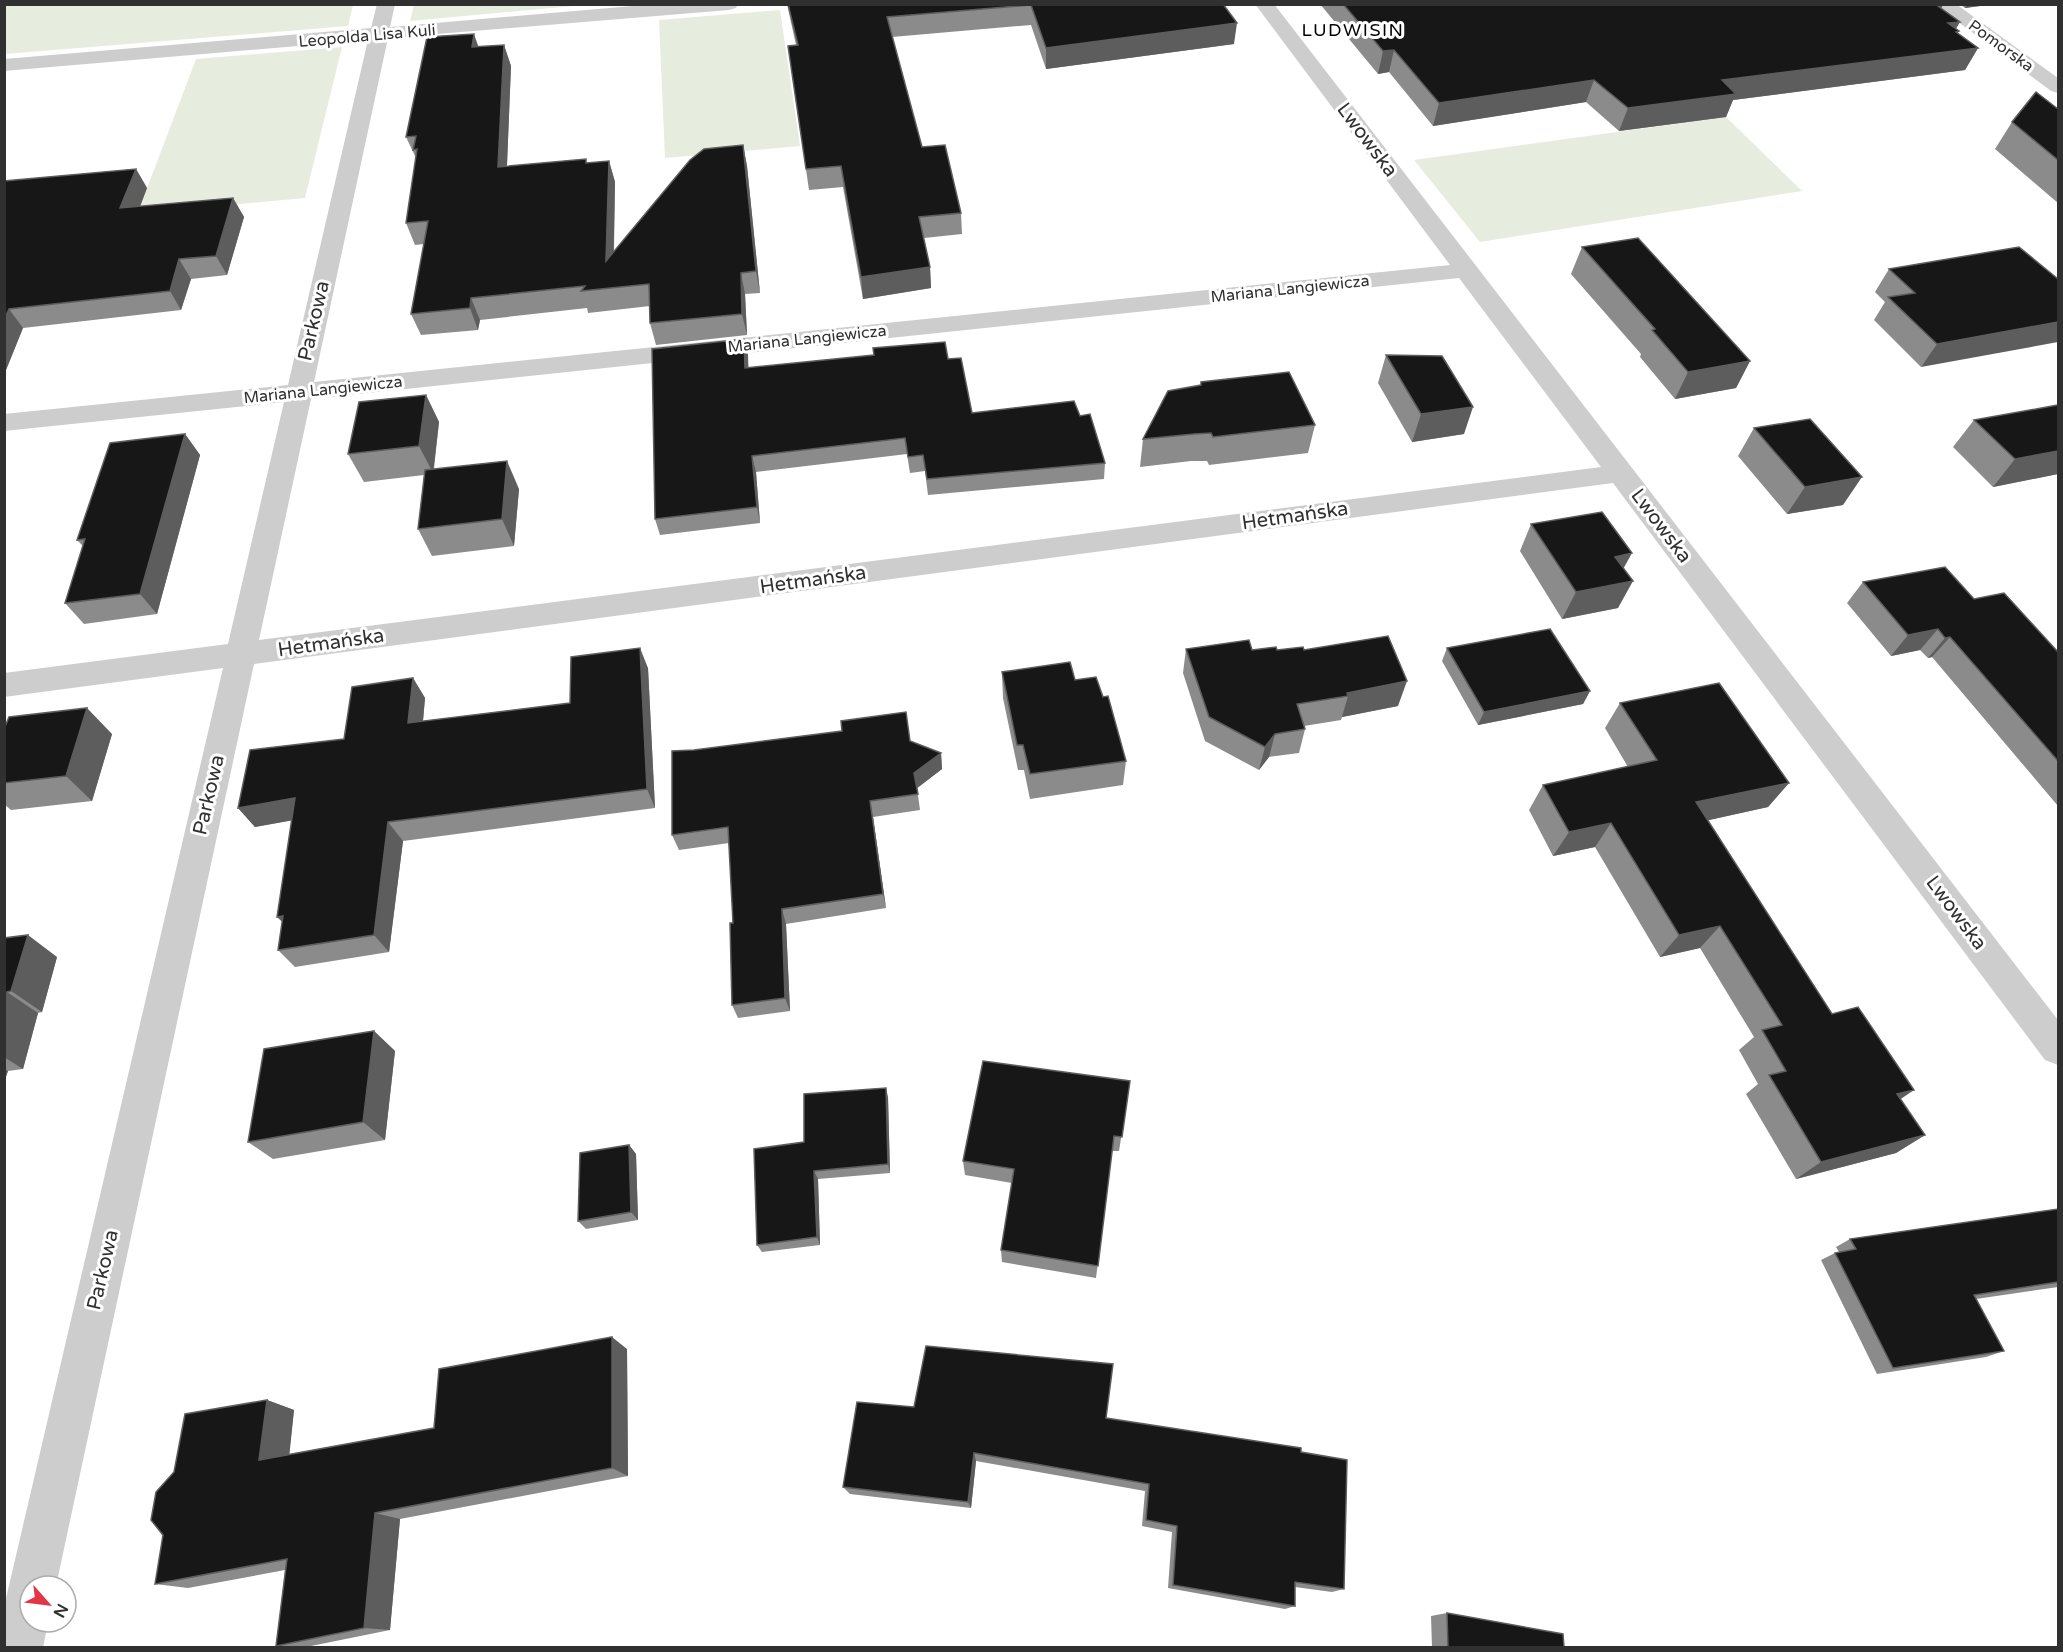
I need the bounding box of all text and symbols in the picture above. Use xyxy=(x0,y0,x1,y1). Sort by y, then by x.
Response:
street label: Pomorska xyxy=(1964,16,2038,76)
district label: LUDWISIN xyxy=(1301,19,1405,41)
street label: Leopolda Lisa Kuli xyxy=(298,20,436,52)
street label: Lwowska xyxy=(1331,98,1403,182)
street label: Mariana Langiewicza xyxy=(1210,271,1370,307)
street label: Parkowa xyxy=(293,279,335,363)
street label: Mariana Langiewicza xyxy=(727,321,887,357)
street label: Mariana Langiewicza xyxy=(243,372,403,408)
street label: Lwowska xyxy=(1625,484,1697,568)
street label: Hetmańska xyxy=(1240,497,1350,535)
street label: Hetmańska xyxy=(758,561,868,599)
street label: Hetmańska xyxy=(276,624,386,662)
street label: Parkowa xyxy=(188,753,230,837)
street label: Lwowska xyxy=(1920,871,1992,955)
street label: Parkowa xyxy=(82,1228,124,1312)
north arrow xyxy=(18,1574,78,1634)
text: N xyxy=(49,1600,72,1621)

